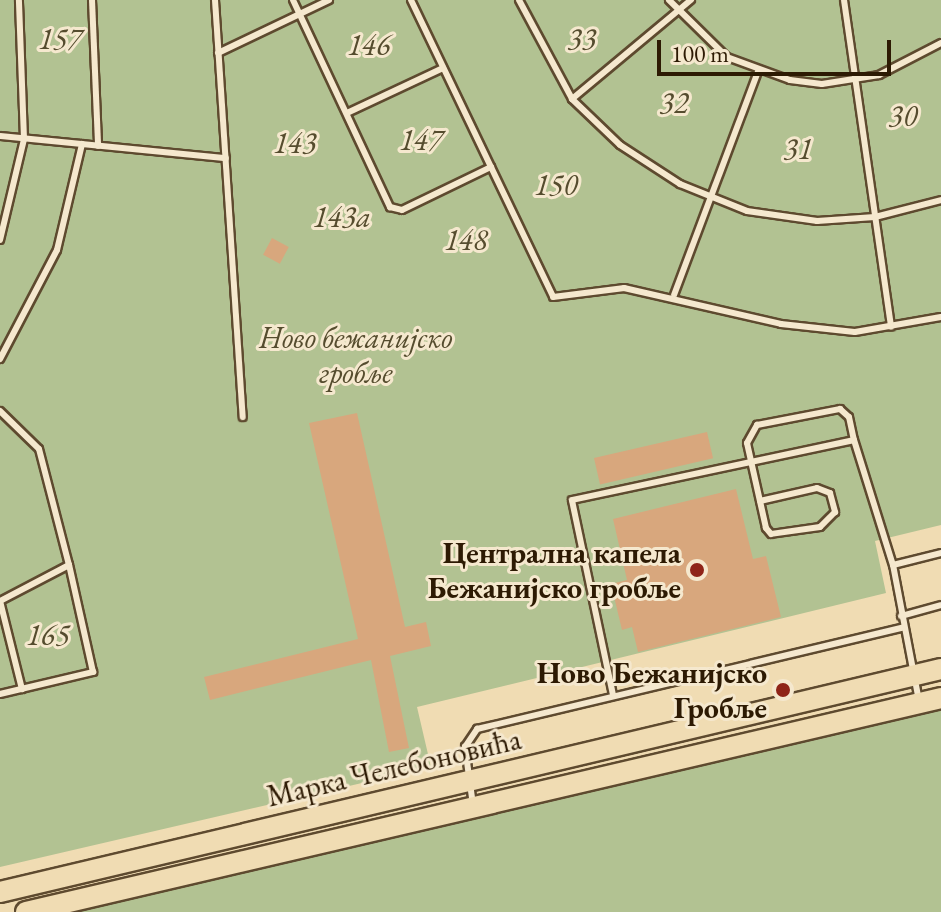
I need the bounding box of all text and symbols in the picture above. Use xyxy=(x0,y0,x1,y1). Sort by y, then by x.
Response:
park label: 157 xyxy=(38,21,82,57)
park label: 33 xyxy=(568,21,596,57)
scale bar xyxy=(661,24,895,74)
park label: 146 xyxy=(347,27,391,63)
text: 100 m xyxy=(671,38,729,69)
park label: 32 xyxy=(660,85,688,121)
park label: 30 xyxy=(889,98,917,134)
park label: 147 xyxy=(399,122,443,158)
park label: 143 xyxy=(273,125,317,161)
park label: 31 xyxy=(784,131,812,167)
park label: 150 xyxy=(534,167,578,203)
park label: 143a xyxy=(313,199,371,235)
park label: 148 xyxy=(444,222,488,258)
park label: Ново бежанијско гробље xyxy=(259,320,453,390)
place label: Централна капела Бежанијско гробље xyxy=(428,535,681,606)
marker: Централна капела Бежанијско гробље xyxy=(688,561,706,579)
park label: 165 xyxy=(26,617,70,653)
place label: Ново Бежанијско Гробље xyxy=(537,655,767,726)
marker: Ново Бежанијско Гробље xyxy=(774,681,792,699)
street label: Марка Челебоновића xyxy=(263,721,525,815)

